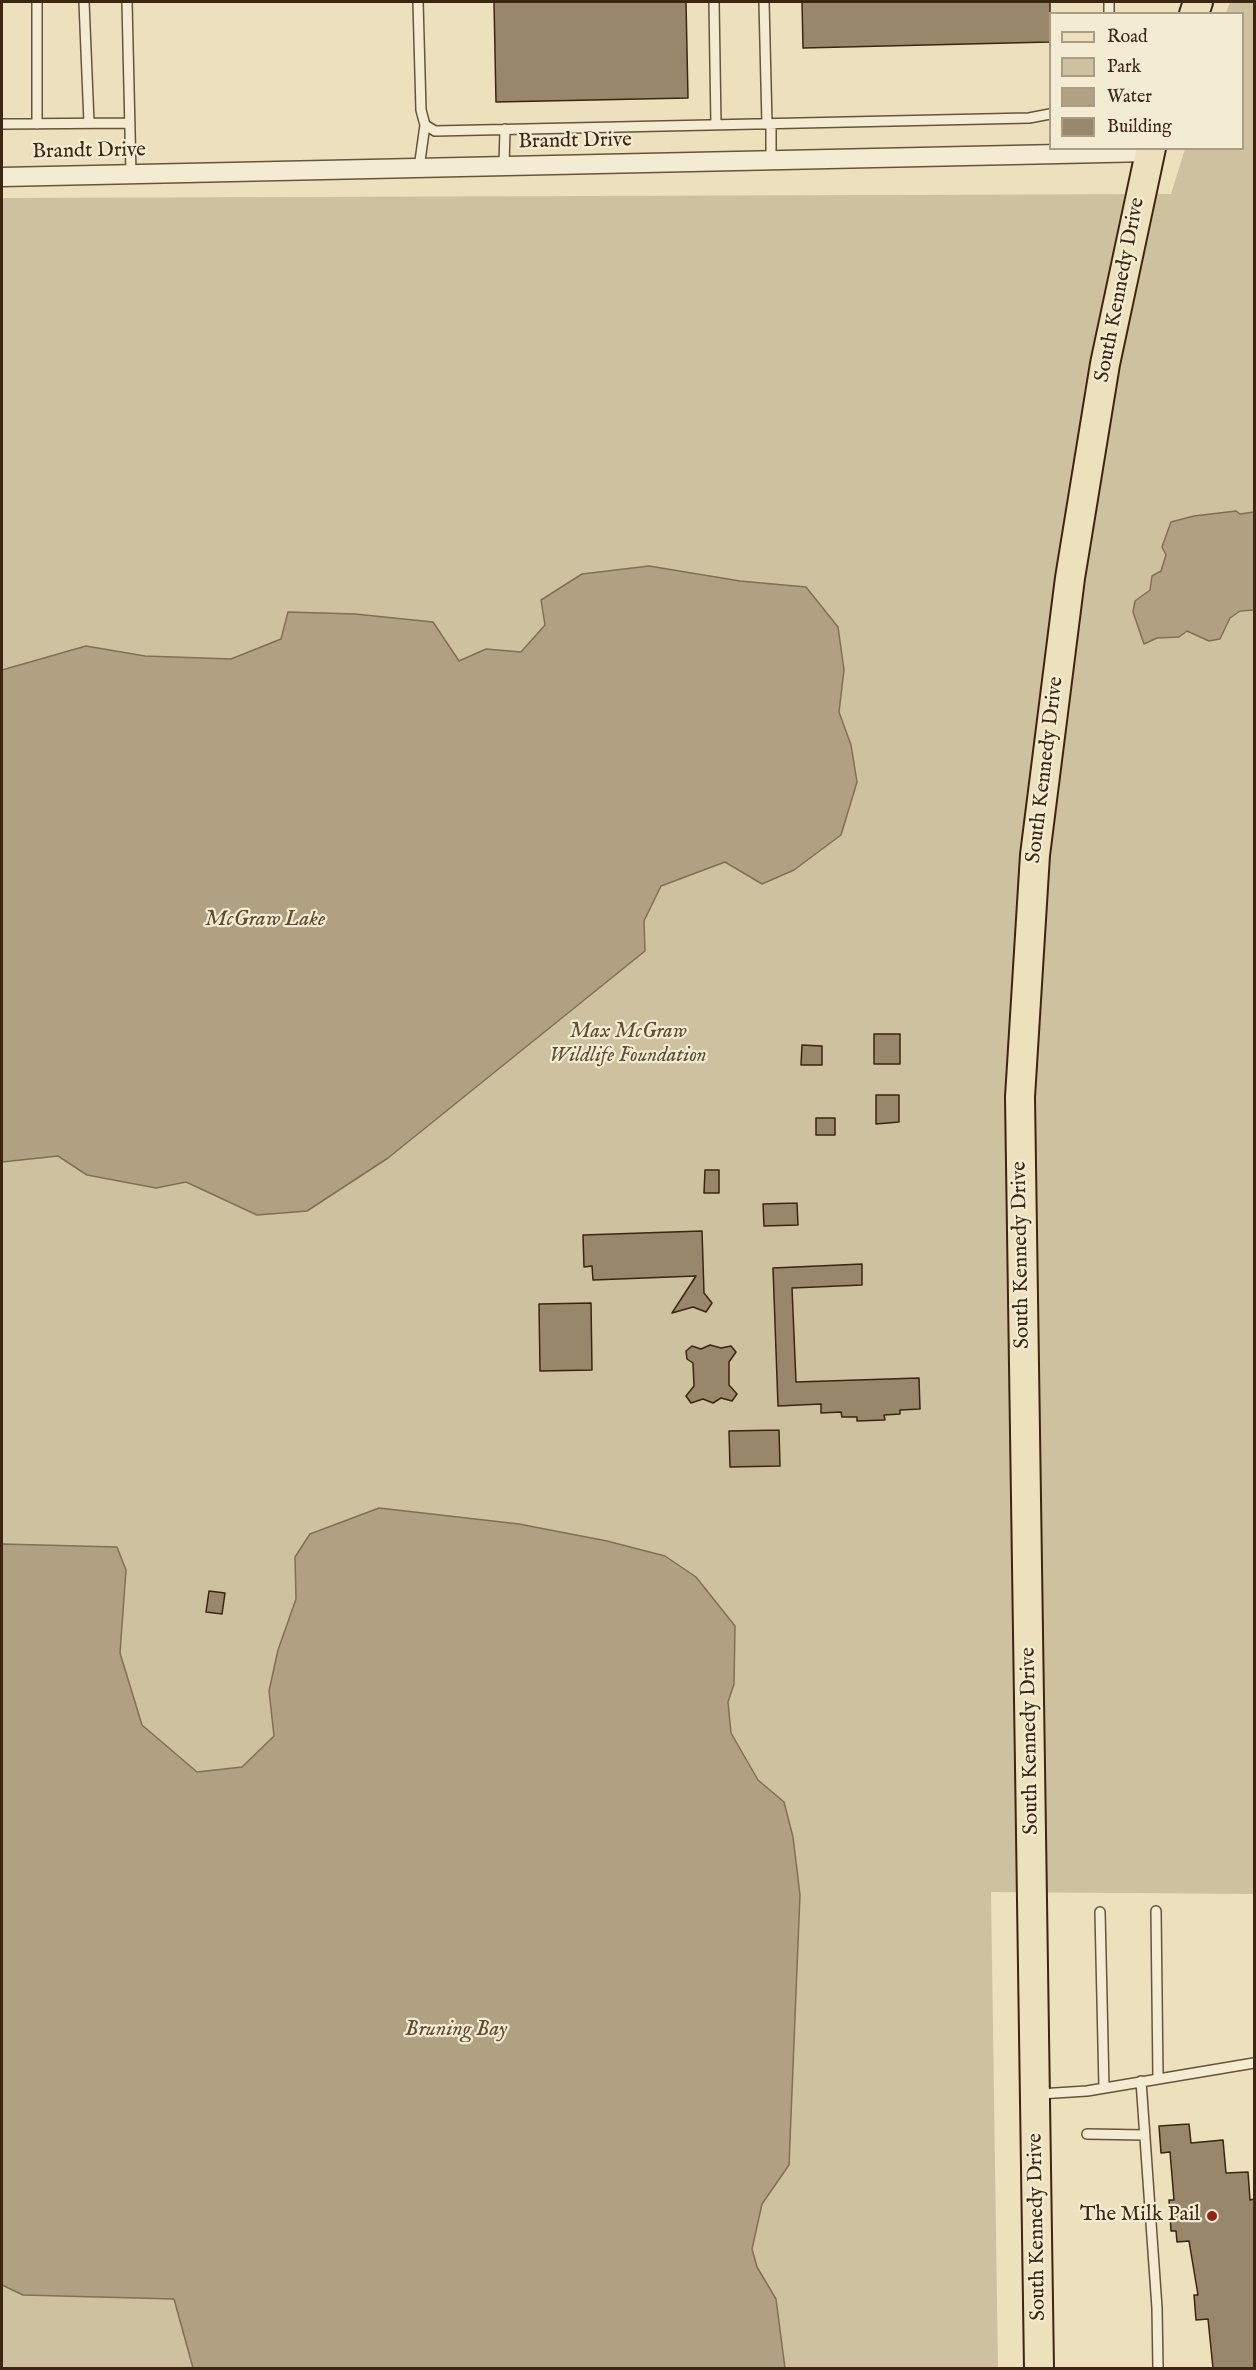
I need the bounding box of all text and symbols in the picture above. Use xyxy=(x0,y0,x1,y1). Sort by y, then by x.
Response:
legend xyxy=(1049,12,1244,150)
text: Road xyxy=(1107,26,1148,49)
text: Park xyxy=(1107,56,1141,79)
text: Water xyxy=(1107,86,1152,109)
text: Building xyxy=(1107,116,1172,139)
street label: Brandt Drive xyxy=(518,128,632,156)
street label: Brandt Drive xyxy=(32,138,146,166)
street label: South Kennedy Drive xyxy=(1091,196,1151,384)
street label: South Kennedy Drive xyxy=(1022,675,1070,865)
water label: McGraw Lake xyxy=(205,907,325,933)
park label: Max McGraw Wildlife Foundation xyxy=(549,1020,707,1070)
street label: South Kennedy Drive xyxy=(1008,1161,1036,1349)
street label: South Kennedy Drive xyxy=(1017,1647,1045,1835)
water label: Bruning Bay xyxy=(405,2017,507,2043)
street label: South Kennedy Drive xyxy=(1024,2133,1052,2321)
place label: The Milk Pail xyxy=(1080,2203,1200,2229)
marker: The Milk Pail xyxy=(1205,2209,1219,2223)

